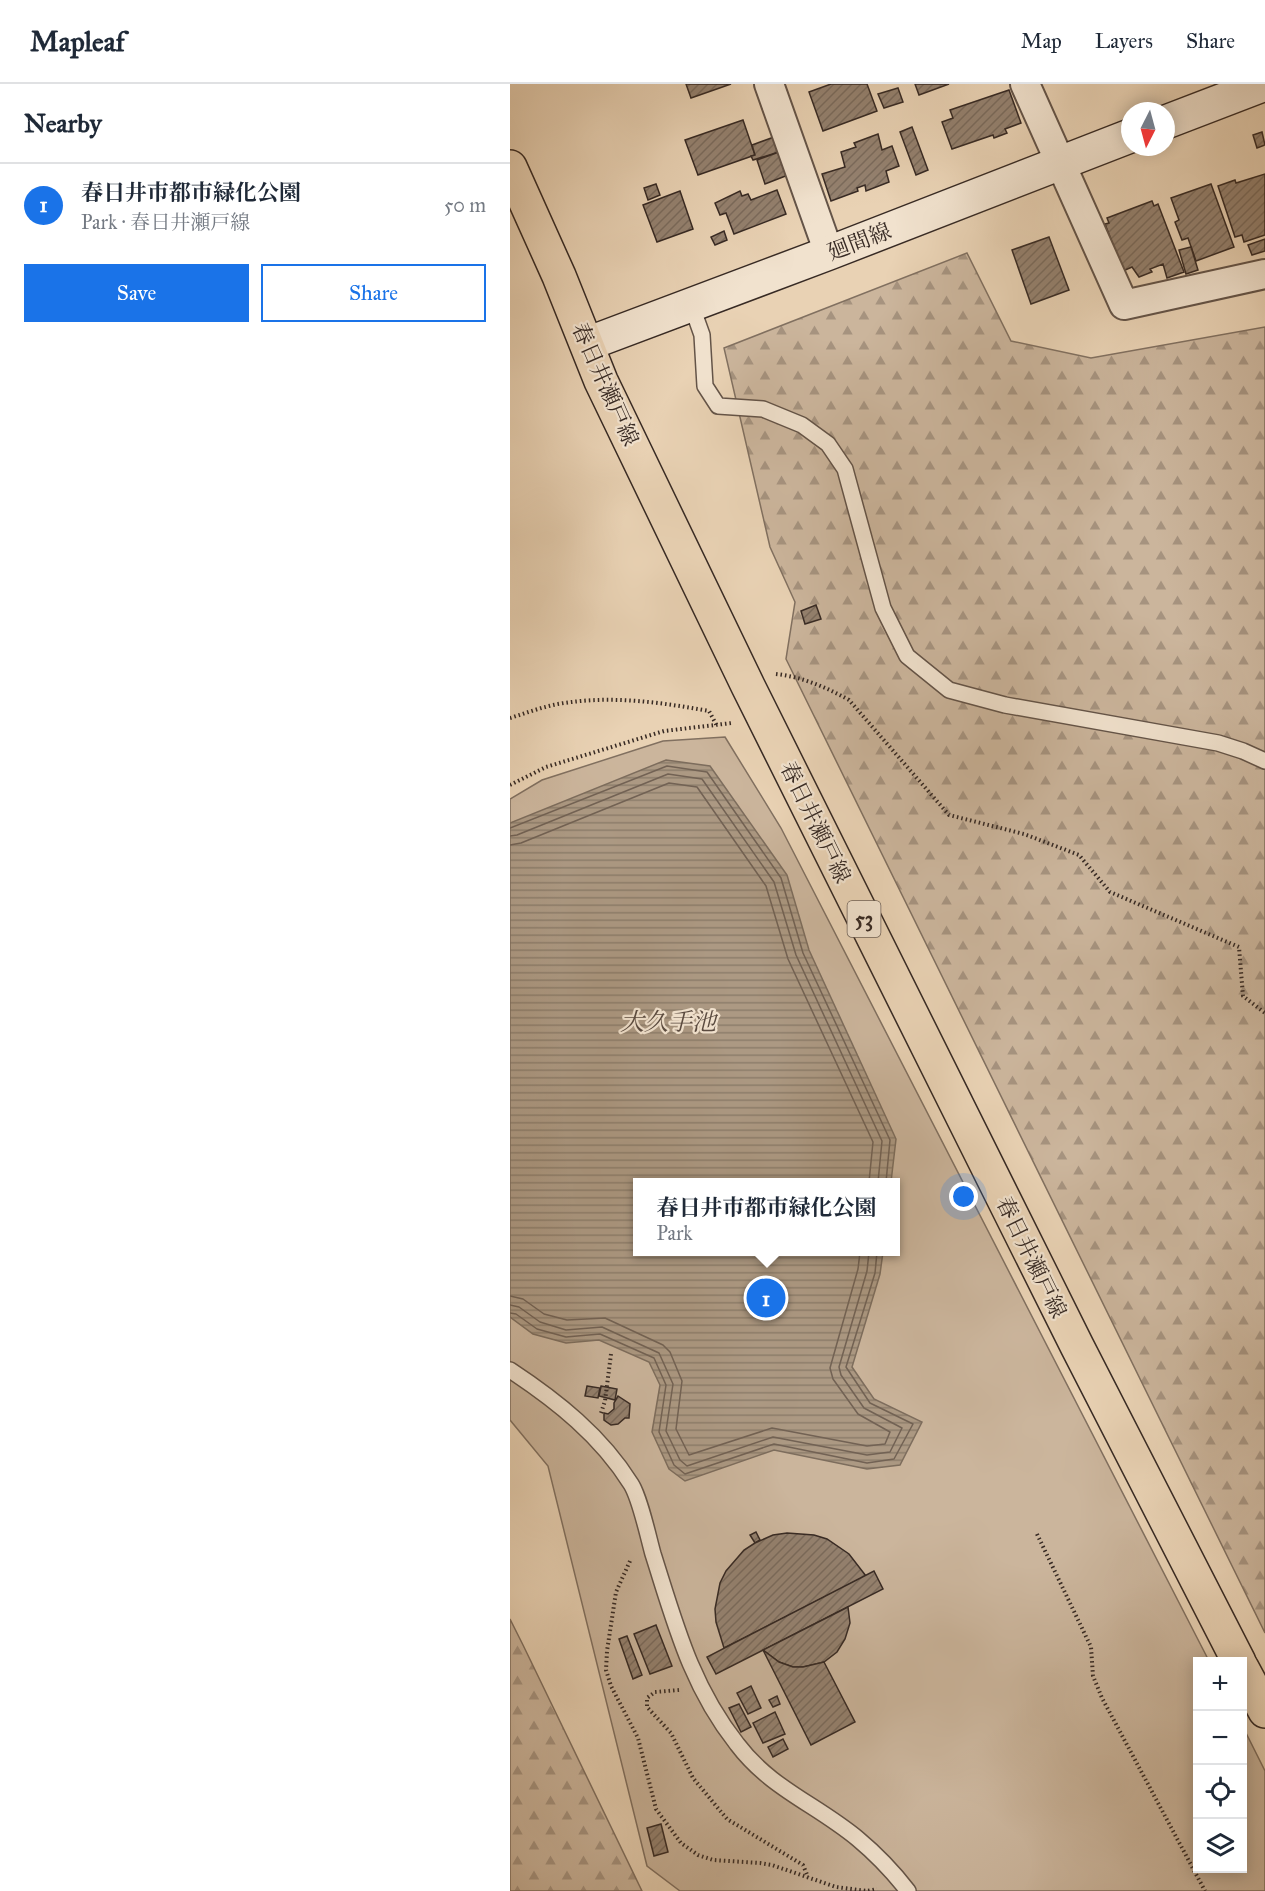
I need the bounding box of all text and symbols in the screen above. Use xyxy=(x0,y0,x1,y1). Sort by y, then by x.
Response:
text: Mapleaf xyxy=(30,24,125,59)
text: Map xyxy=(1021,28,1062,54)
text: Layers xyxy=(1095,28,1153,54)
text: Share xyxy=(1186,28,1235,54)
north arrow xyxy=(1121,102,1175,156)
text: Nearby xyxy=(24,107,102,139)
text: 春日井市都市緑化公園 xyxy=(81,179,301,206)
text: 1 xyxy=(40,193,47,217)
text: 50 m xyxy=(444,193,486,217)
text: Park · 春日井瀬戸線 xyxy=(81,210,250,234)
street label: 廻間線 xyxy=(824,217,895,266)
button: Save xyxy=(24,264,249,322)
button: Share xyxy=(261,264,486,322)
street label: 春日井瀬戸線 xyxy=(566,318,645,450)
street label: 春日井瀬戸線 xyxy=(774,757,857,887)
road number: 53 xyxy=(848,901,880,937)
water label: 大久手池 xyxy=(620,1007,719,1037)
popup xyxy=(633,1178,900,1256)
your location xyxy=(949,1182,978,1211)
street label: 春日井瀬戸線 xyxy=(990,1192,1073,1322)
text: 春日井市都市緑化公園 xyxy=(656,1194,877,1221)
text: Park xyxy=(656,1221,693,1245)
pin: 1 xyxy=(746,1276,786,1320)
map controls xyxy=(1193,1657,1247,1873)
button: + xyxy=(1193,1657,1247,1711)
button: − xyxy=(1193,1711,1247,1765)
button: locate xyxy=(1193,1765,1247,1819)
button: layers xyxy=(1193,1819,1247,1873)

